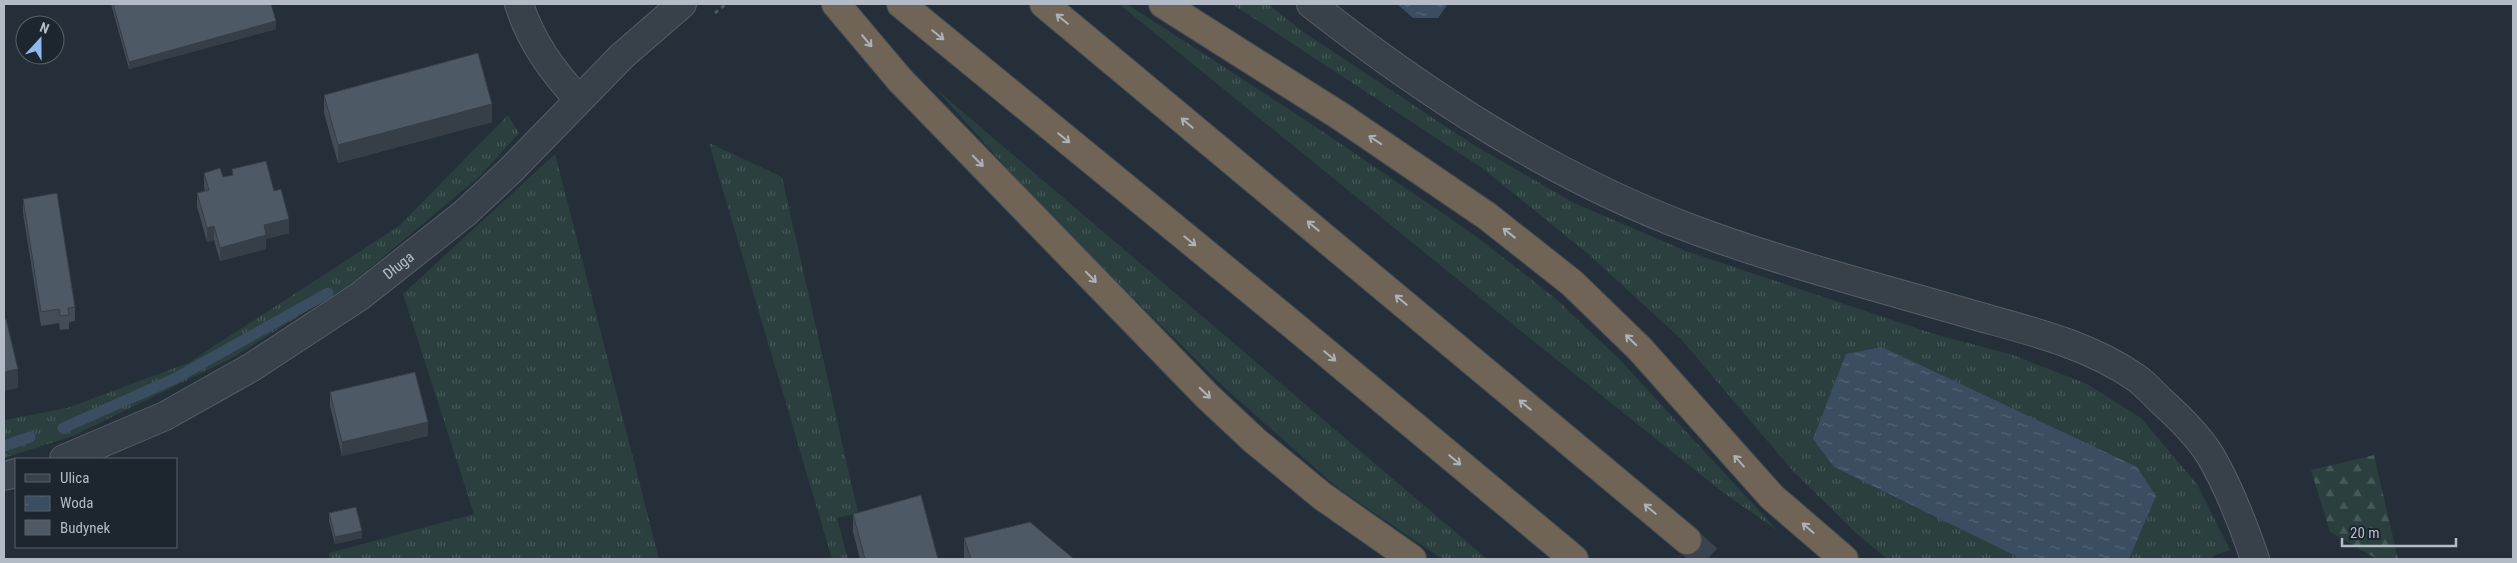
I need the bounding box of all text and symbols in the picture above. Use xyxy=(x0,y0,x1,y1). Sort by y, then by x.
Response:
one-way arrow xyxy=(1056,14,1069,25)
north arrow xyxy=(15,15,65,65)
text: N xyxy=(38,19,52,37)
one-way arrow xyxy=(932,29,945,40)
one-way arrow xyxy=(862,35,873,48)
one-way arrow xyxy=(1181,117,1194,128)
one-way arrow xyxy=(1057,132,1070,143)
one-way arrow xyxy=(1369,135,1383,145)
one-way arrow xyxy=(971,154,983,166)
one-way arrow xyxy=(1306,221,1319,232)
one-way arrow xyxy=(1503,228,1516,239)
one-way arrow xyxy=(1183,235,1196,246)
street label: Długa xyxy=(380,248,418,283)
one-way arrow xyxy=(1084,271,1096,283)
one-way arrow xyxy=(1394,294,1407,305)
one-way arrow xyxy=(1625,334,1637,346)
one-way arrow xyxy=(1323,350,1336,361)
one-way arrow xyxy=(1198,387,1211,399)
one-way arrow xyxy=(1519,399,1532,410)
one-way arrow xyxy=(1448,454,1461,465)
one-way arrow xyxy=(1734,454,1745,467)
legend xyxy=(15,458,178,548)
text: Ulica xyxy=(60,469,89,487)
text: Woda xyxy=(60,494,93,512)
one-way arrow xyxy=(1644,503,1657,514)
scale bar xyxy=(2342,516,2456,548)
text: Budynek xyxy=(60,519,110,537)
one-way arrow xyxy=(1802,522,1815,534)
text: 20 m xyxy=(2350,524,2380,542)

